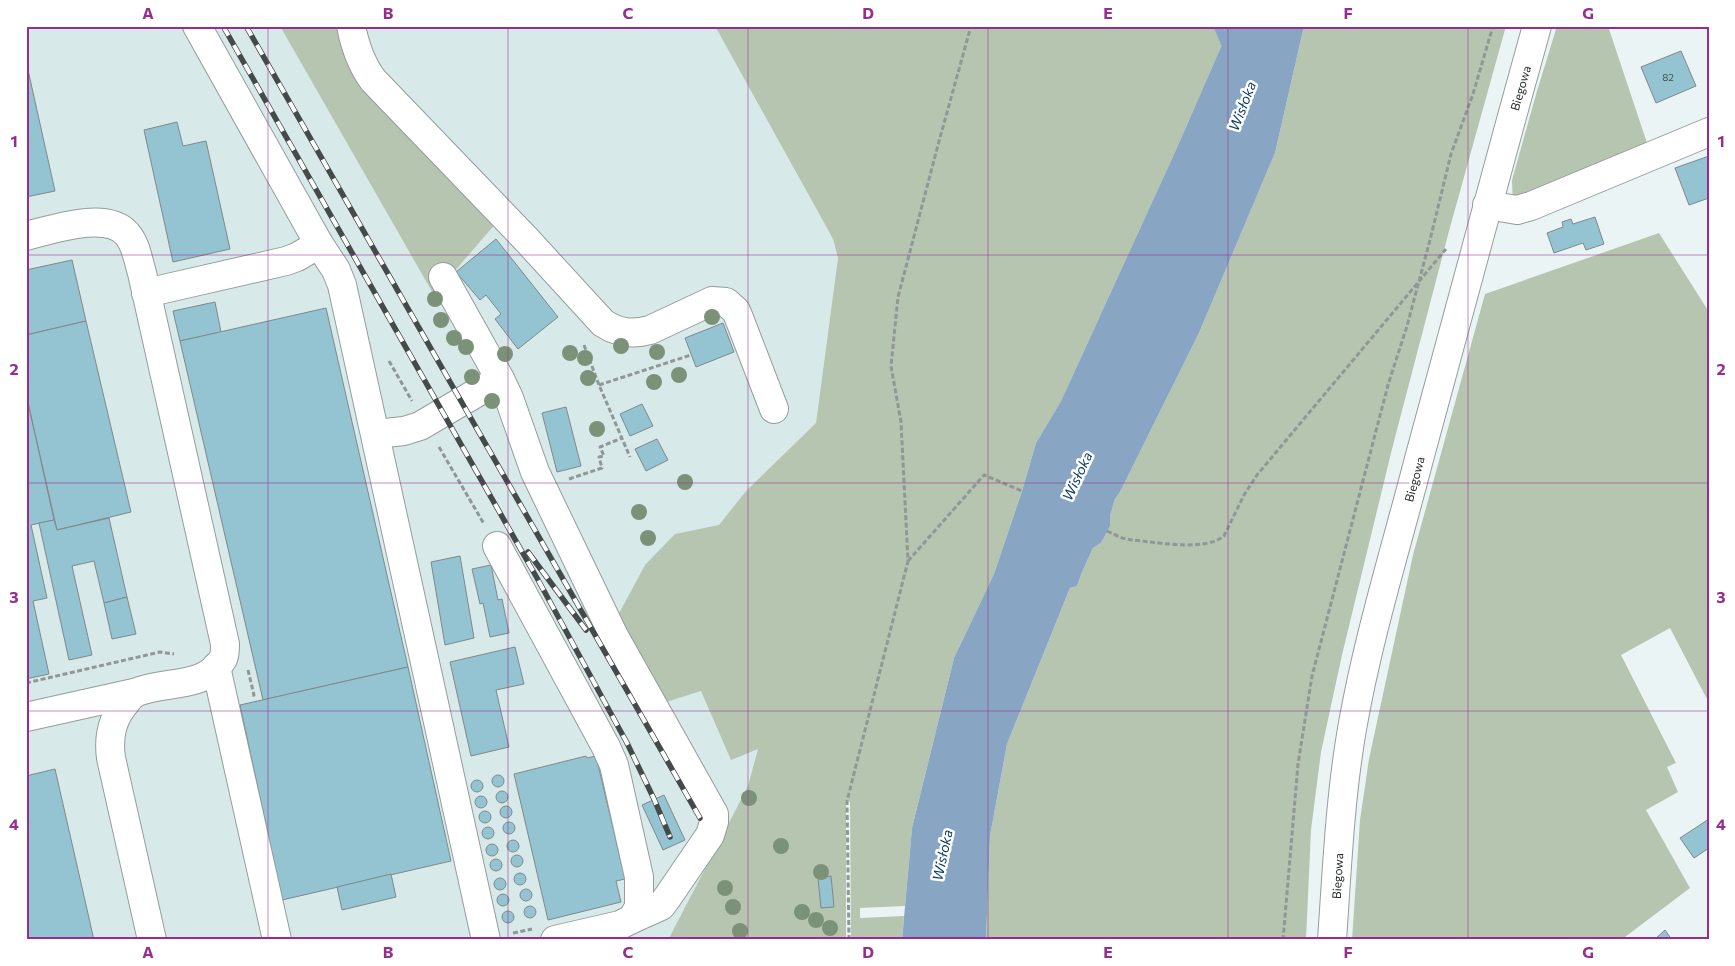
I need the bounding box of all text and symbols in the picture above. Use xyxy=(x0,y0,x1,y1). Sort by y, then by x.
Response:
text: A xyxy=(142,3,154,22)
text: B xyxy=(383,3,394,22)
text: C xyxy=(623,3,634,22)
text: D xyxy=(862,3,874,22)
text: E xyxy=(1103,3,1113,22)
text: F xyxy=(1343,3,1353,22)
text: G xyxy=(1582,3,1594,22)
street label: Biegowa xyxy=(1507,64,1533,112)
house number: 82 xyxy=(1662,71,1674,83)
water label: Wisłoka xyxy=(1225,79,1259,133)
text: 1 xyxy=(10,131,18,150)
text: 1 xyxy=(1717,131,1725,150)
text: 2 xyxy=(9,359,19,378)
text: 2 xyxy=(1716,359,1726,378)
water label: Wisłoka xyxy=(1058,449,1096,503)
street label: Biegowa xyxy=(1401,455,1427,503)
text: 3 xyxy=(9,587,19,606)
text: 3 xyxy=(1716,587,1726,606)
text: 4 xyxy=(9,814,19,833)
text: 4 xyxy=(1716,814,1726,833)
water label: Wisłoka xyxy=(928,828,956,882)
street label: Biegowa xyxy=(1329,853,1345,899)
text: A xyxy=(142,942,154,961)
text: B xyxy=(383,942,394,961)
text: C xyxy=(623,942,634,961)
text: D xyxy=(862,942,874,961)
text: E xyxy=(1103,942,1113,961)
text: F xyxy=(1343,942,1353,961)
text: G xyxy=(1582,942,1594,961)

